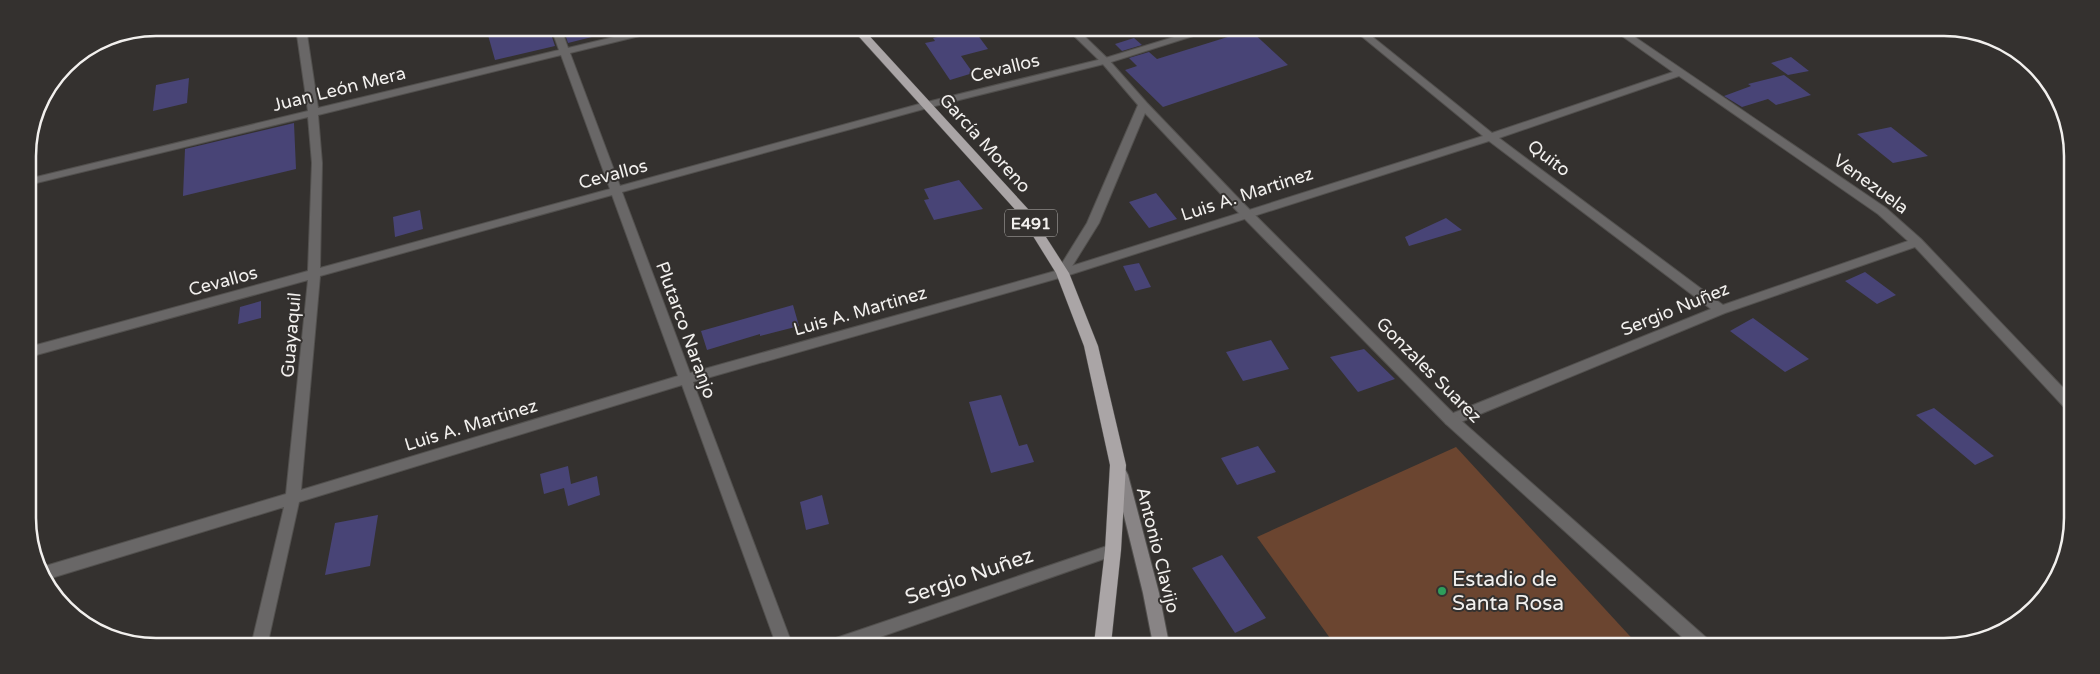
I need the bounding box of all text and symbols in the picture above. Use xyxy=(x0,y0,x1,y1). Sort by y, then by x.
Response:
street label: Cevallos xyxy=(968,49,1042,87)
street label: Juan León Mera xyxy=(270,62,408,116)
street label: García Moreno xyxy=(935,89,1035,197)
street label: Quito xyxy=(1523,135,1575,181)
street label: Venezuela xyxy=(1829,149,1913,219)
street label: Cevallos xyxy=(576,154,650,194)
street label: Luis A. Martinez xyxy=(1178,162,1316,226)
road number: E491 xyxy=(1005,210,1057,237)
street label: Plutarco Naranjo xyxy=(651,258,721,402)
street label: Cevallos xyxy=(186,261,260,301)
street label: Sergio Nuñez xyxy=(1618,277,1732,341)
street label: Luis A. Martinez xyxy=(791,281,929,341)
street label: Guayaquil xyxy=(276,291,306,379)
street label: Gonzales Suarez xyxy=(1372,313,1486,427)
street label: Luis A. Martinez xyxy=(402,394,540,456)
street label: Antonio Clavijo xyxy=(1132,485,1184,615)
street label: Sergio Nuñez xyxy=(902,543,1036,610)
place label: Estadio de Santa Rosa xyxy=(1452,567,1564,616)
marker: Estadio de Santa Rosa xyxy=(1436,585,1448,597)

